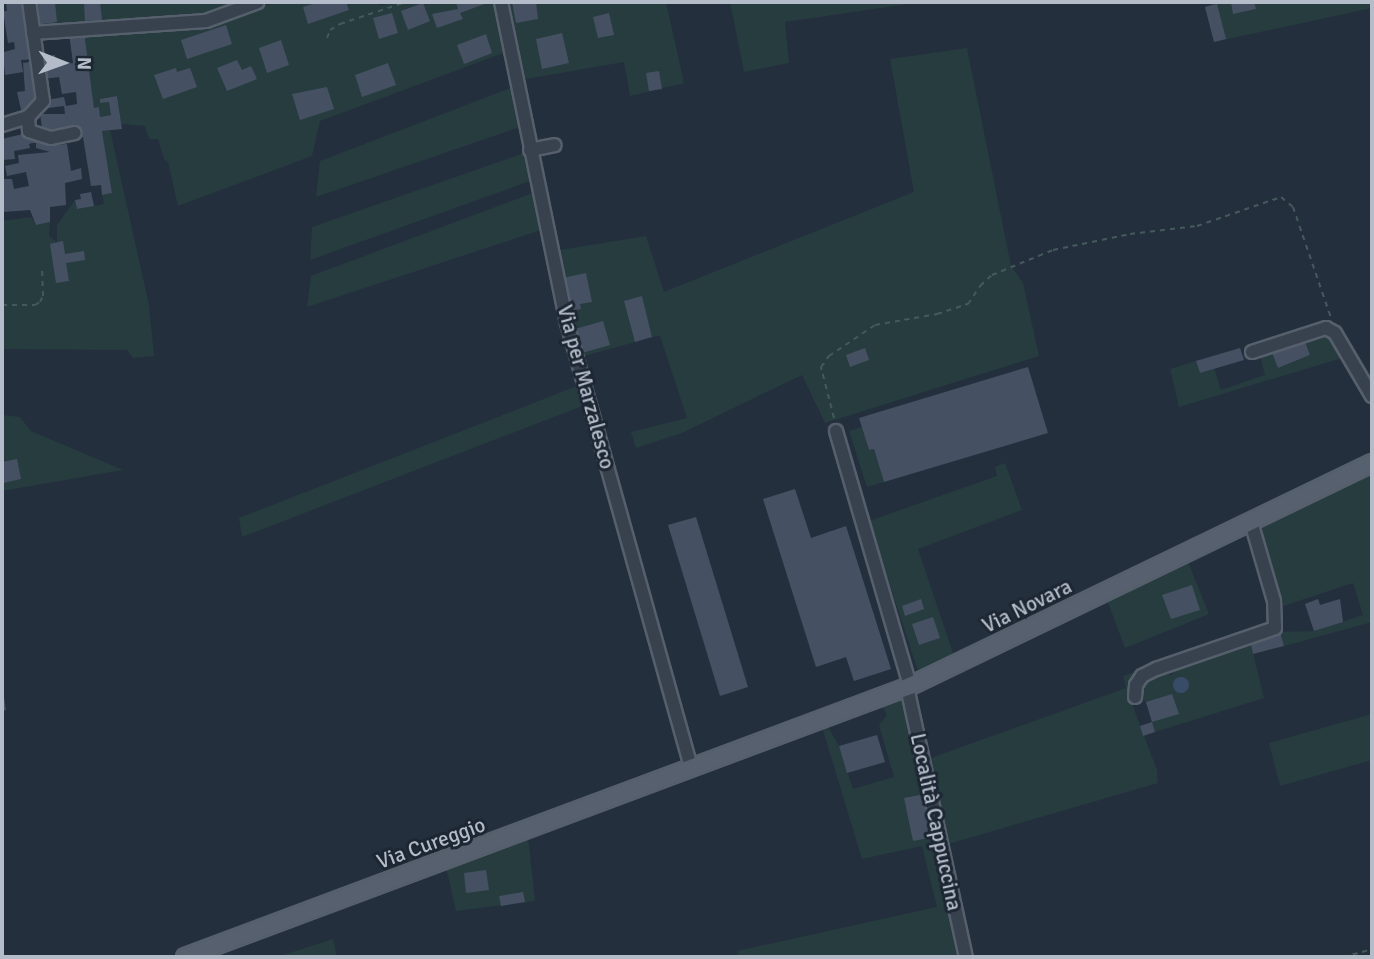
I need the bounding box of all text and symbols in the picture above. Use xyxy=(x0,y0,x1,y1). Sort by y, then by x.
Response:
north arrow xyxy=(28,28,98,98)
text: N xyxy=(72,57,96,70)
street label: Via per Marzalesco xyxy=(552,302,620,472)
street label: Via Novara xyxy=(978,574,1076,638)
street label: Località Cappuccina xyxy=(905,731,967,913)
street label: Via Cureggio xyxy=(373,812,489,874)

